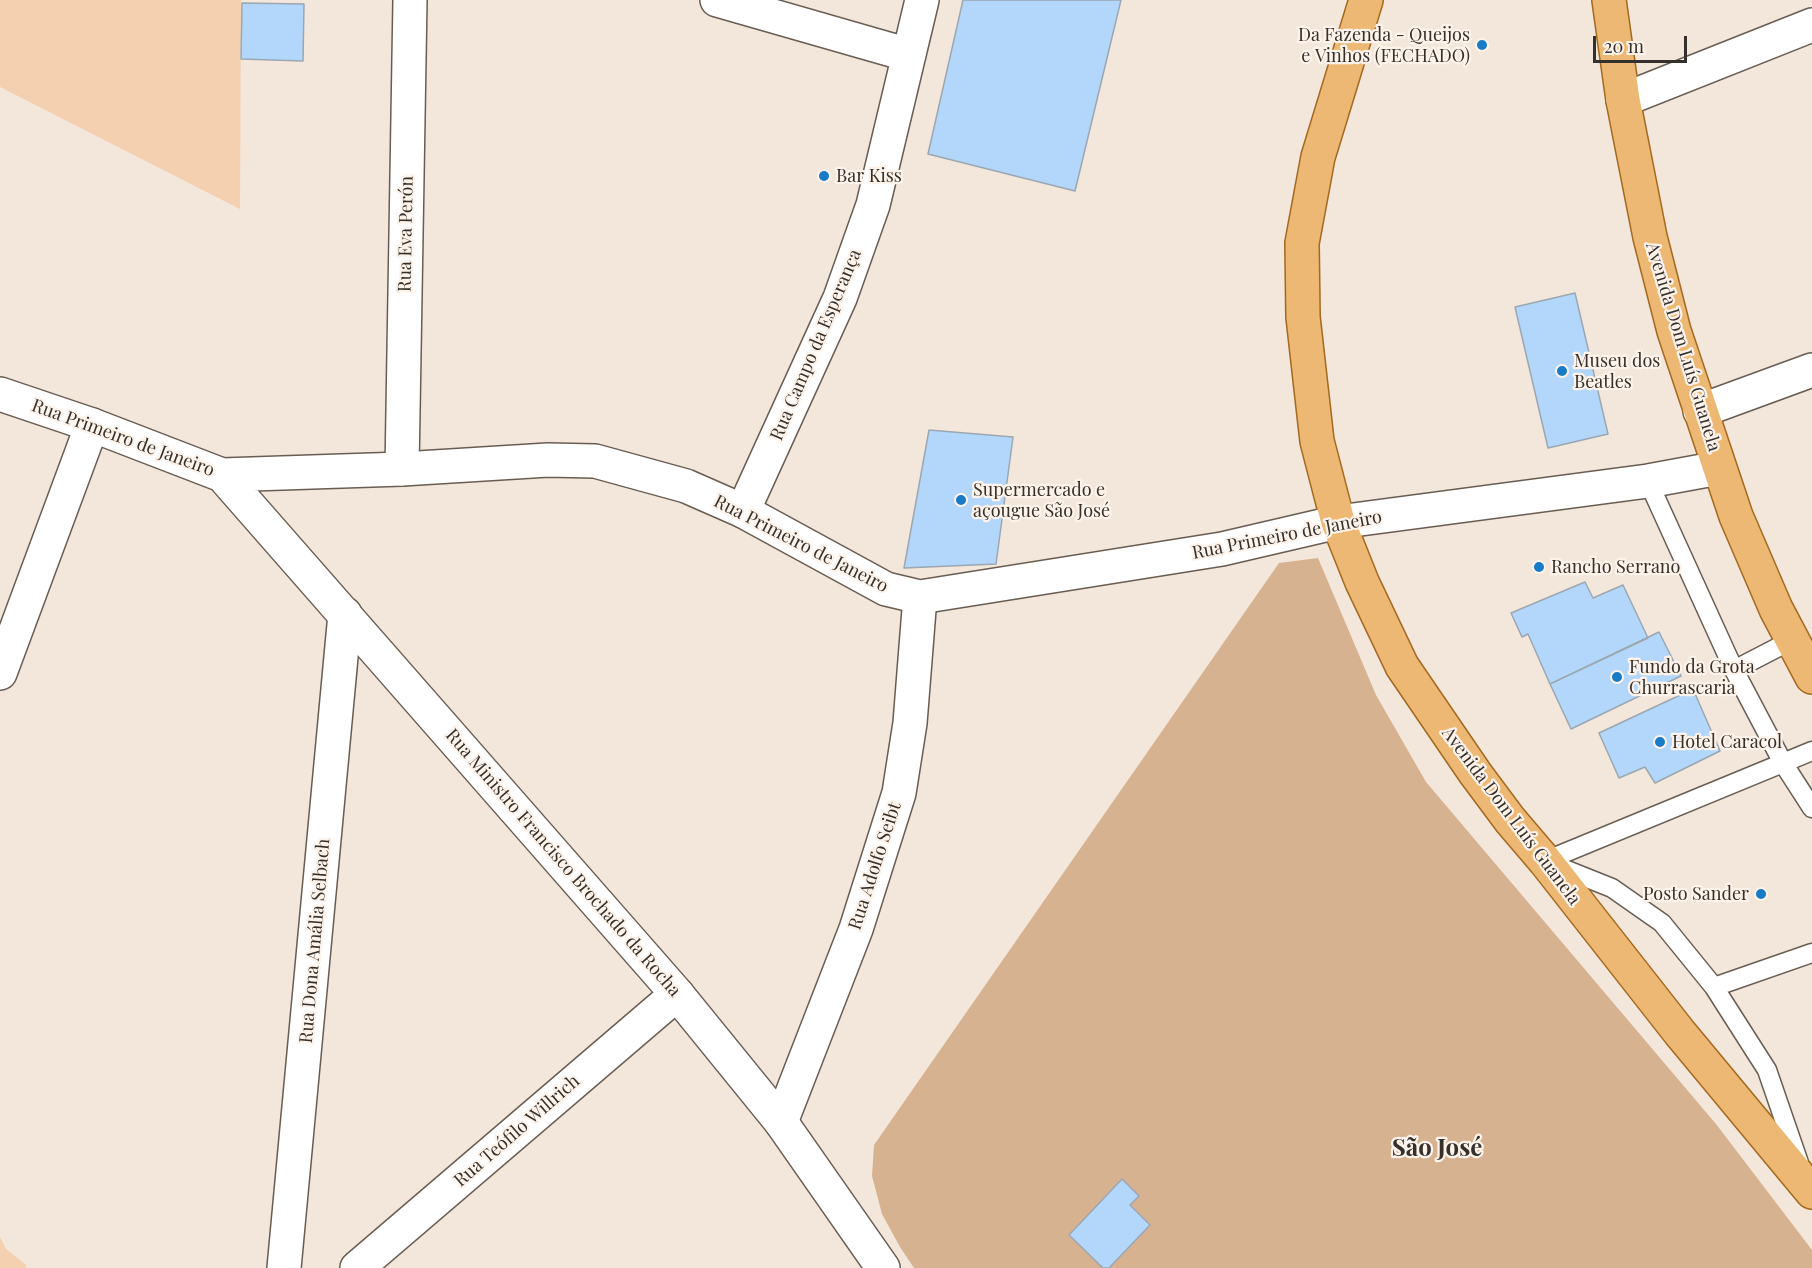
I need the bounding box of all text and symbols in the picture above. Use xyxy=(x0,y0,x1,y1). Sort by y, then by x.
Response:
place label: Da Fazenda - Queijos e Vinhos (FECHADO) xyxy=(1298,24,1470,66)
scale bar xyxy=(1596,24,1690,62)
text: 20 m xyxy=(1604,34,1644,58)
marker: Da Fazenda - Queijos e Vinhos (FECHADO) xyxy=(1475,38,1489,52)
place label: Bar Kiss xyxy=(836,165,902,187)
marker: Bar Kiss xyxy=(817,169,831,183)
street label: Rua Eva Perón xyxy=(394,176,418,292)
street label: Avenida Dom Luís Guanela xyxy=(1641,240,1725,454)
street label: Rua Campo da Esperança xyxy=(766,246,866,444)
place label: Museu dos Beatles xyxy=(1574,350,1660,392)
marker: Museu dos Beatles xyxy=(1555,364,1569,378)
street label: Rua Primeiro de Janeiro xyxy=(29,395,217,481)
place label: Supermercado e açougue São José xyxy=(973,479,1110,522)
street label: Rua Primeiro de Janeiro xyxy=(710,491,892,597)
marker: Supermercado e açougue São José xyxy=(954,493,968,507)
street label: Rua Primeiro de Janeiro xyxy=(1190,506,1384,564)
place label: Rancho Serrano xyxy=(1551,556,1680,578)
marker: Rancho Serrano xyxy=(1532,560,1546,574)
place label: Fundo da Grota Churrascaria xyxy=(1629,656,1755,698)
marker: Fundo da Grota Churrascaria xyxy=(1610,670,1624,684)
street label: Avenida Dom Luís Guanela xyxy=(1437,723,1585,909)
street label: Rua Ministro Francisco Brochado da Rocha xyxy=(441,725,685,1001)
place label: Hotel Caracol xyxy=(1672,731,1782,753)
marker: Hotel Caracol xyxy=(1653,735,1667,749)
street label: Rua Adolfo Seibt xyxy=(844,800,906,932)
street label: Rua Dona Amália Selbach xyxy=(295,838,335,1044)
place label: Posto Sander xyxy=(1643,883,1749,905)
marker: Posto Sander xyxy=(1754,887,1768,901)
street label: Rua Teófilo Willrich xyxy=(450,1071,584,1191)
district label: São José xyxy=(1392,1135,1482,1163)

